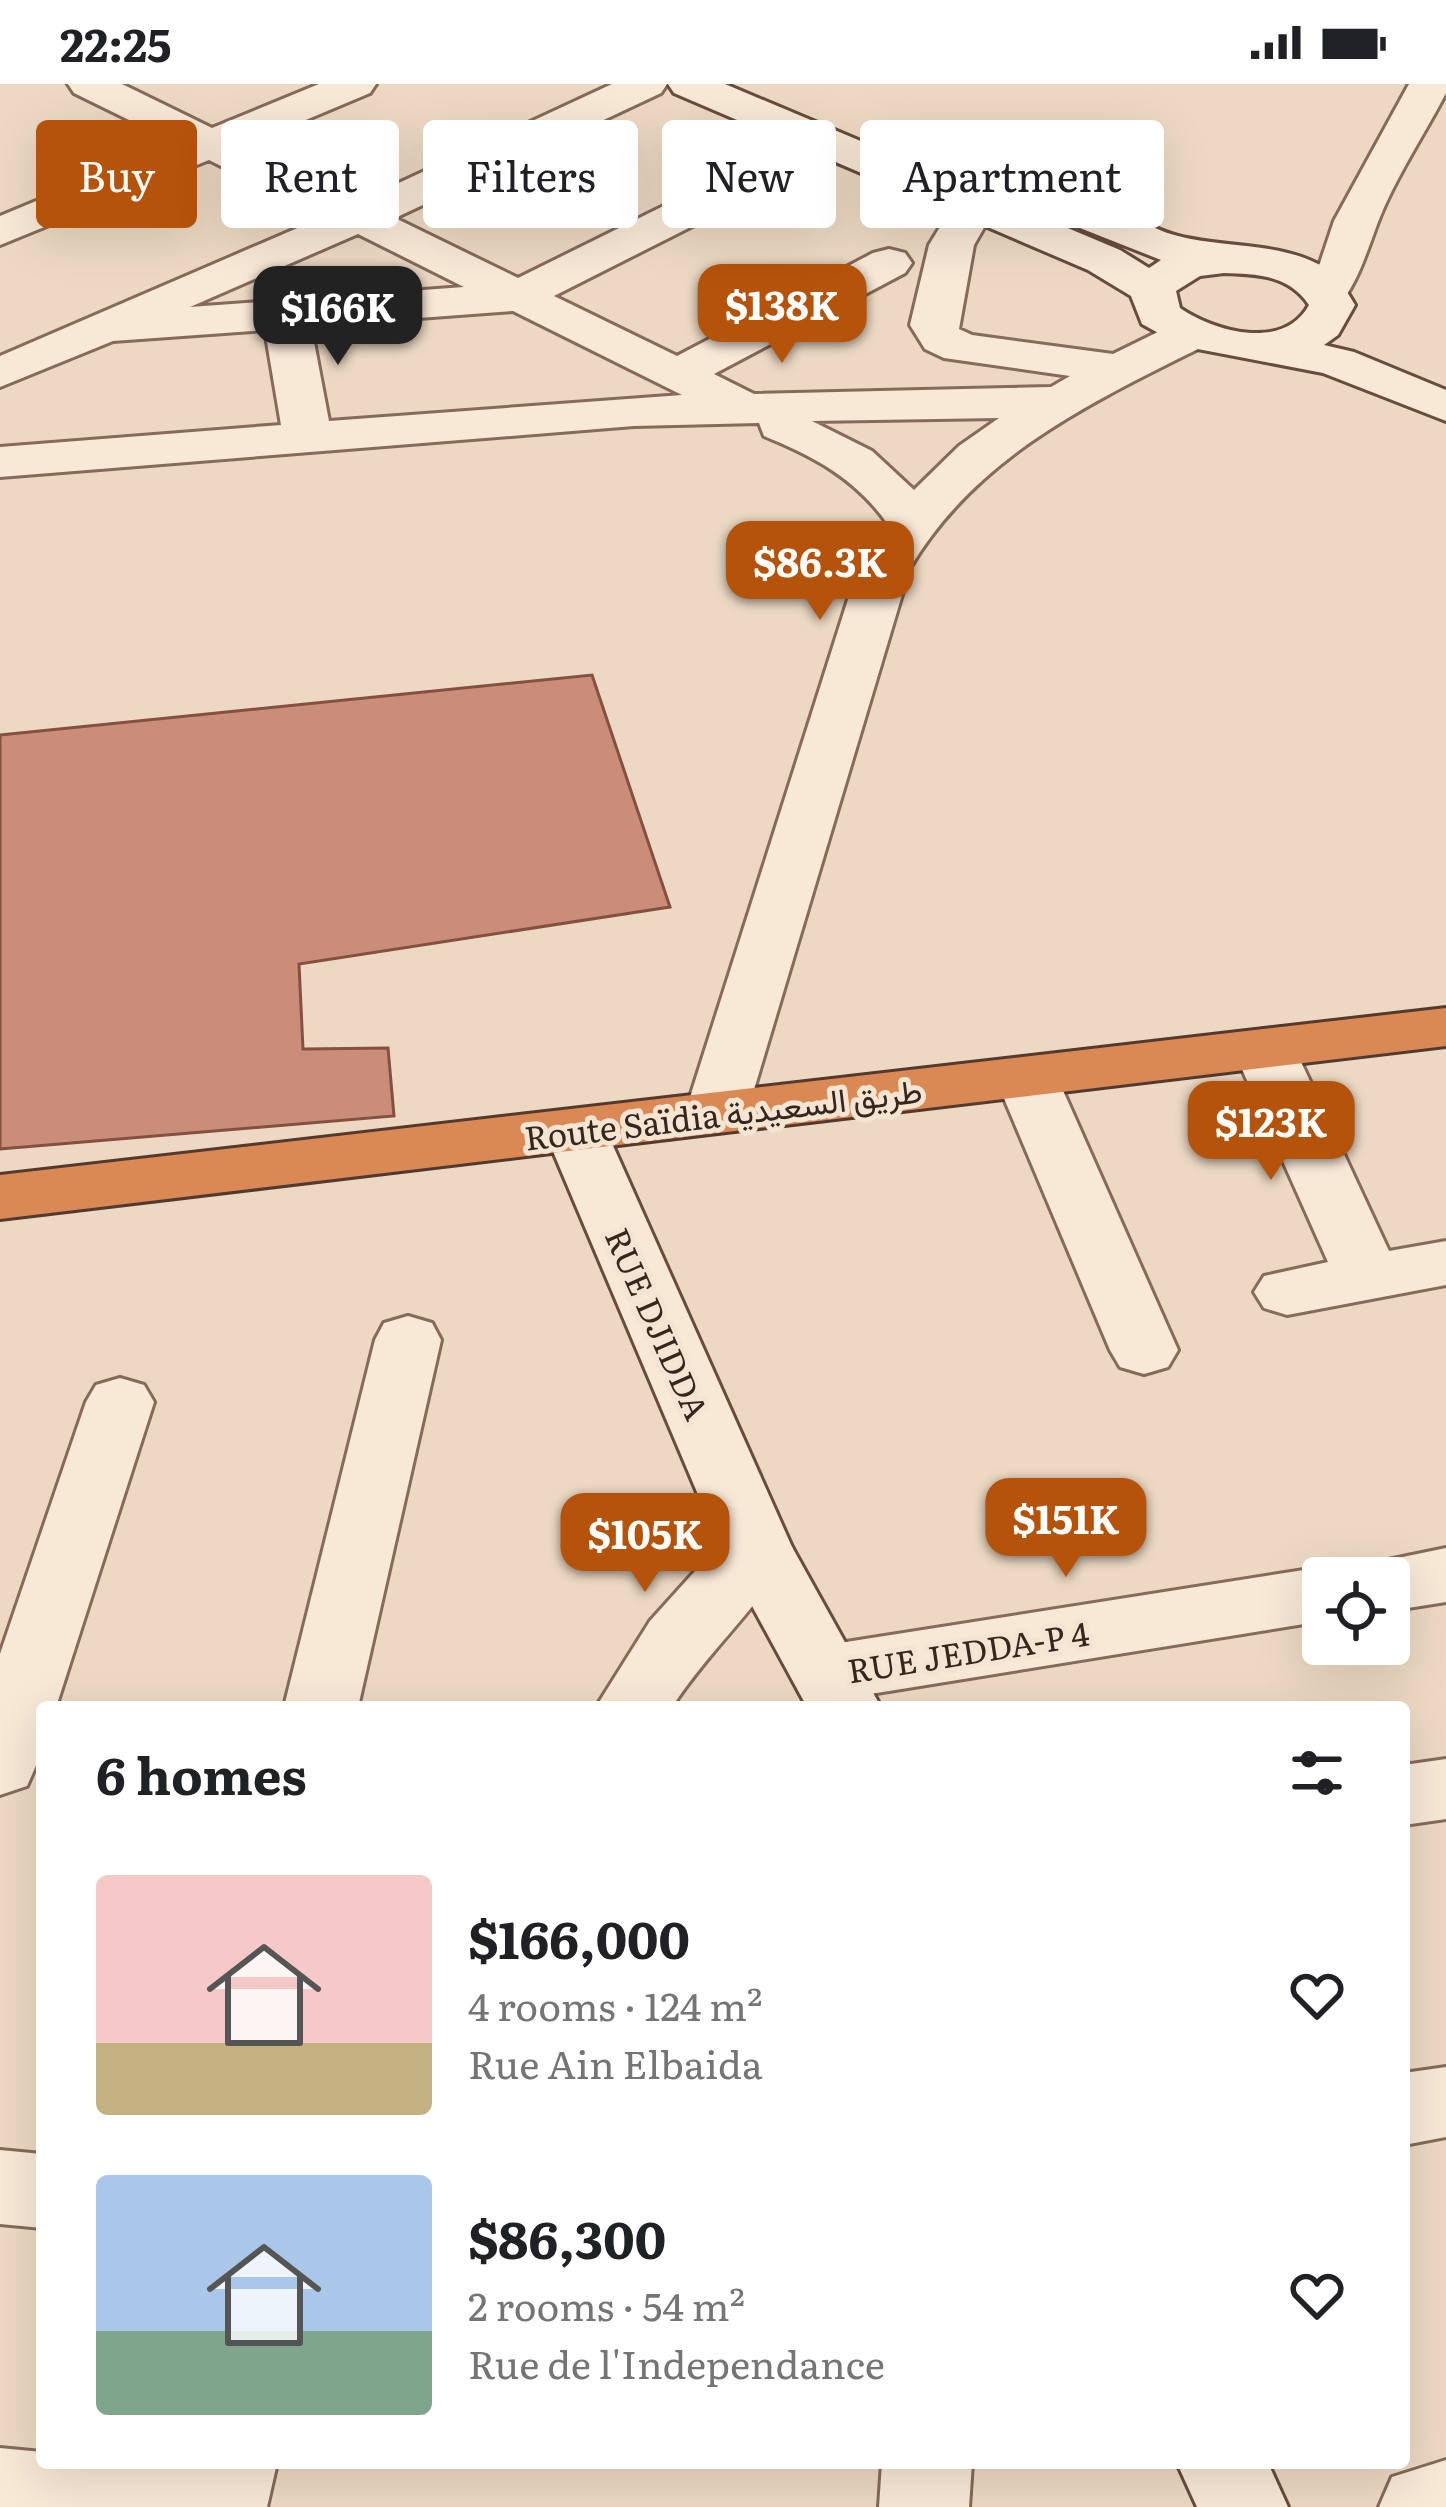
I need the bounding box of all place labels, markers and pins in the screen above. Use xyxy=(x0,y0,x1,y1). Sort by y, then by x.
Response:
pin: $138K xyxy=(698,264,866,366)
pin: $166K xyxy=(254,266,422,368)
pin: $86.3K xyxy=(722,521,918,623)
pin: $123K xyxy=(1187,1081,1355,1183)
pin: $151K xyxy=(982,1478,1150,1580)
pin: $105K xyxy=(561,1493,729,1595)

